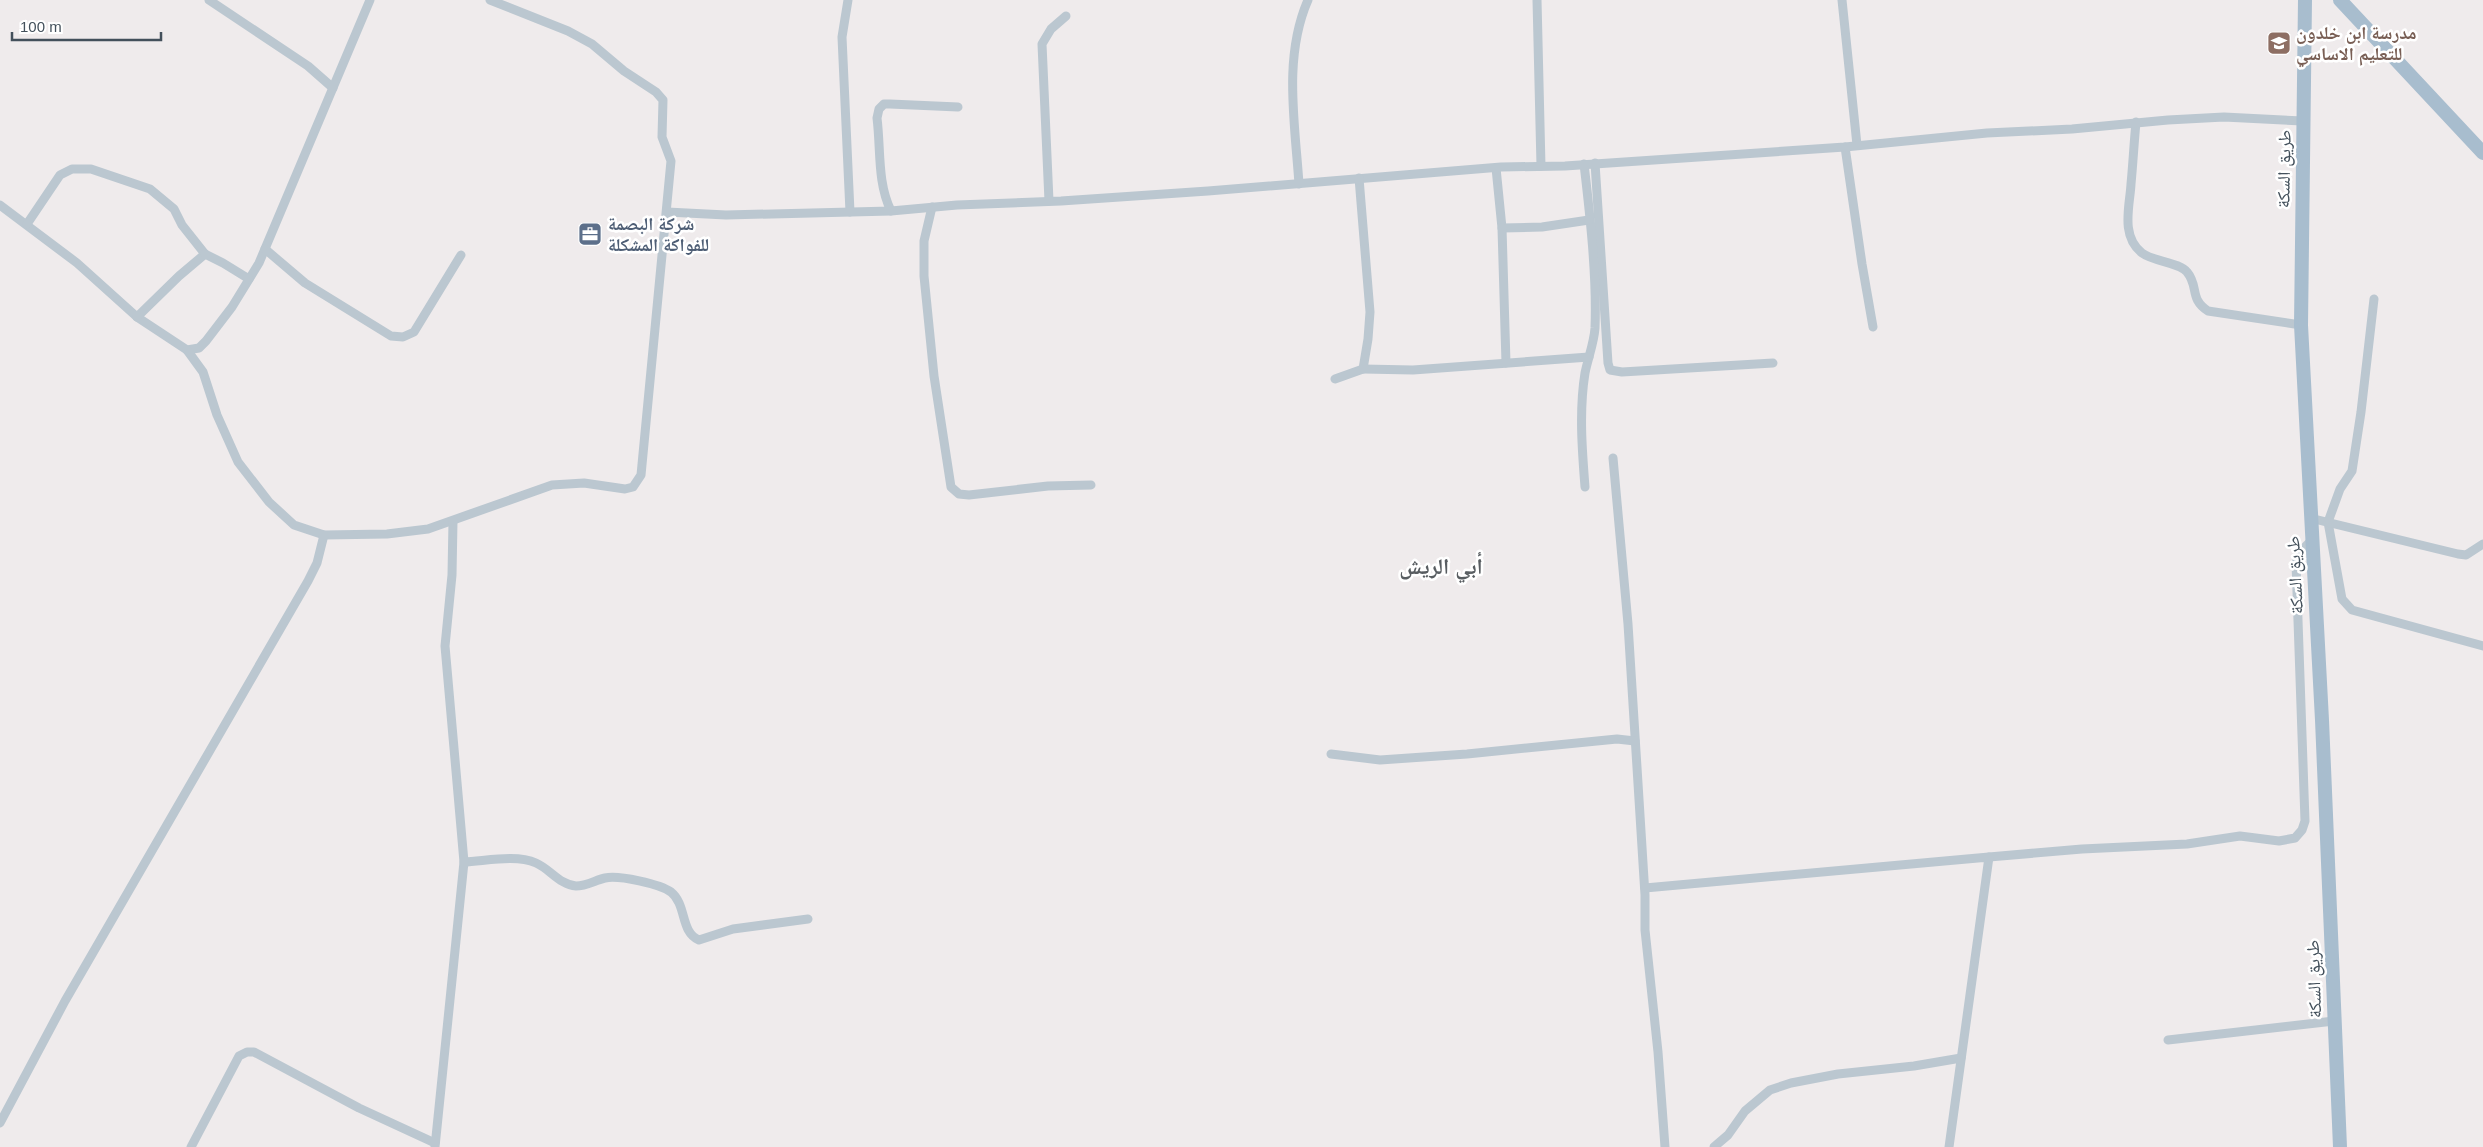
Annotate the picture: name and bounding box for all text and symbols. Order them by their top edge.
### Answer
scale bar [12,10,161,42]
text: 100 m [20,18,62,35]
place label: مدرسة ابن خلدون للتعليم الاساسي [2296,23,2417,68]
school or university icon: مدرسة ابن خلدون للتعليم الاساسي [2266,30,2292,56]
street label: طريق السكة [2273,130,2296,208]
place label: شركة البصمة للفواكة المشكلة [608,214,709,255]
office icon: شركة البصمة للفواكة المشكلة [577,221,603,247]
street label: طريق السكة [2283,535,2308,615]
district label: أبي الريش [1399,551,1483,583]
street label: طريق السكة [2303,939,2326,1018]

